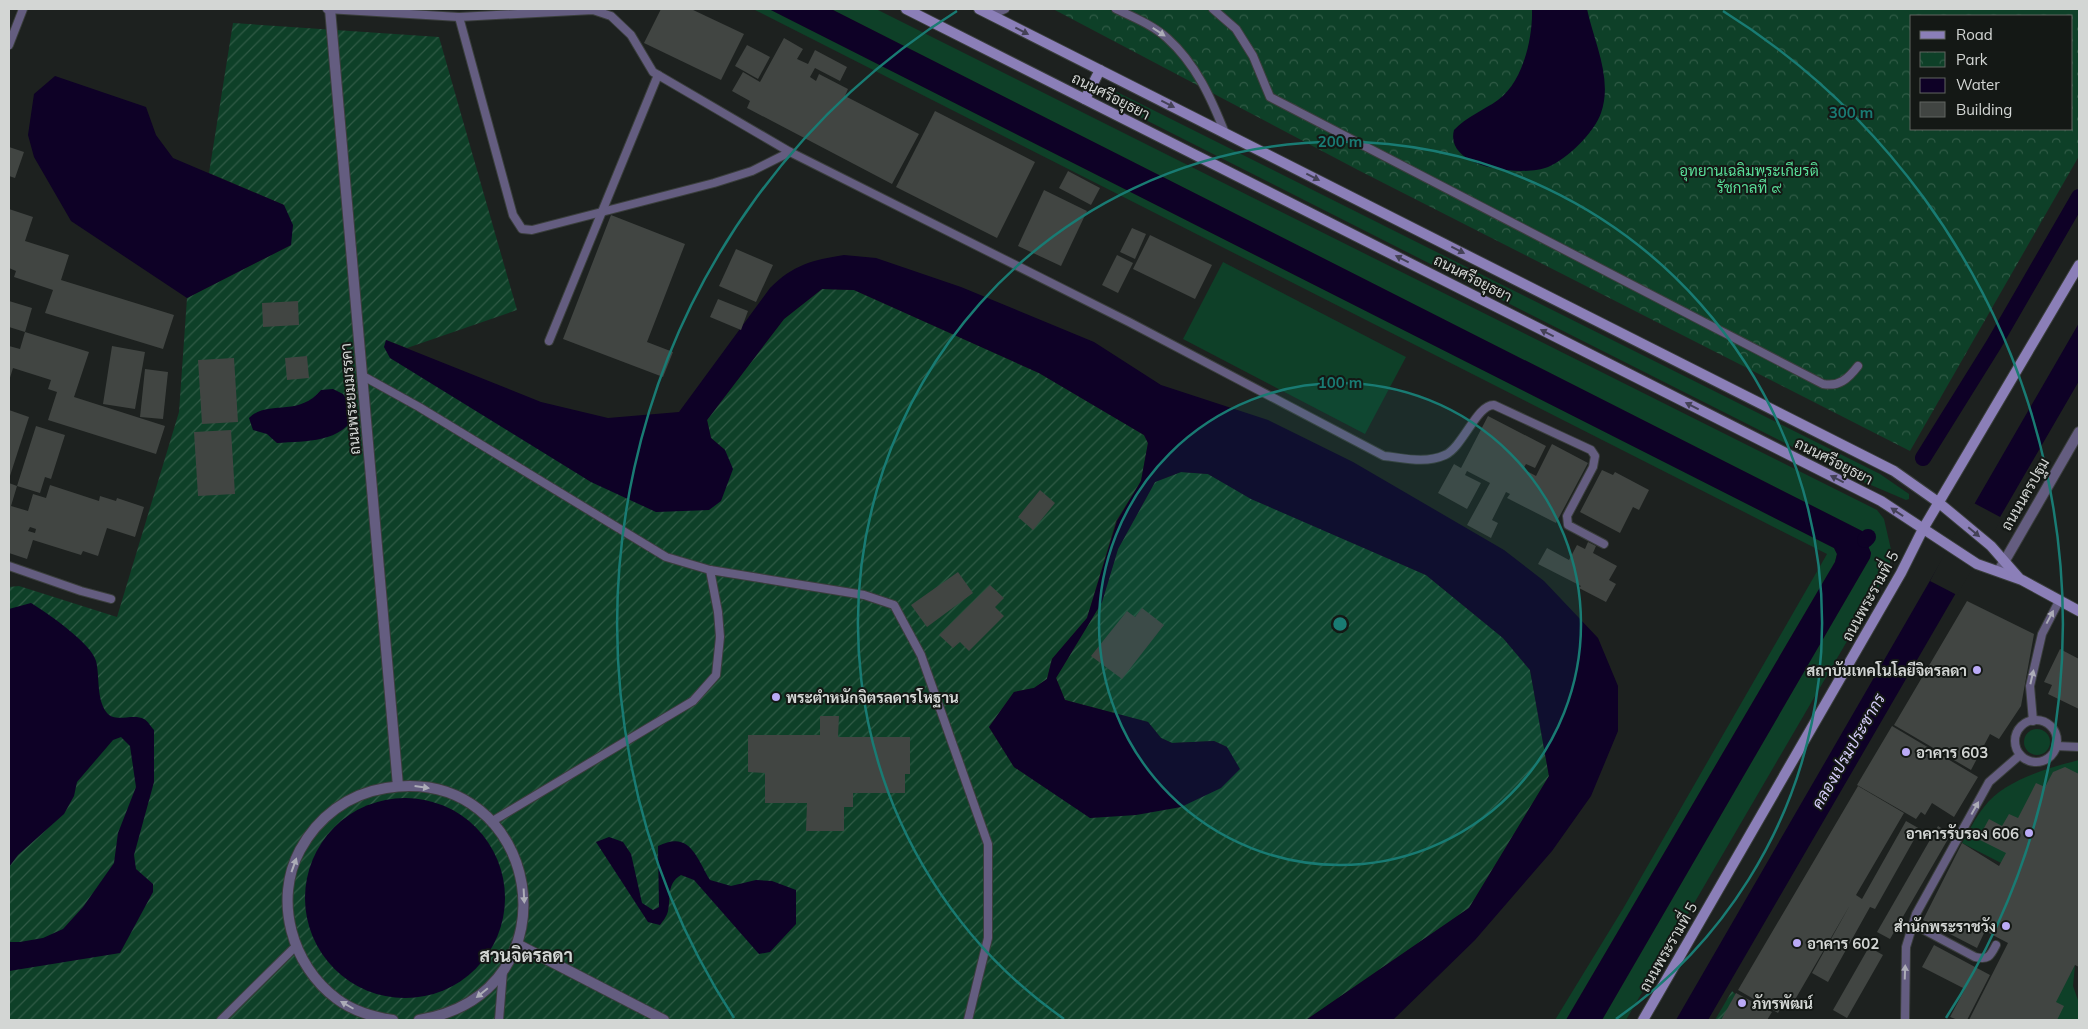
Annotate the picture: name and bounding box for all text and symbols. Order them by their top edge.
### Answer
legend [1910,15,2073,130]
text: Road [1956,25,1993,44]
one-way arrow [1015,27,1030,35]
one-way arrow [1152,27,1166,37]
text: Park [1956,50,1988,69]
street label: ถนนศรีอยุธยา [1068,68,1153,126]
text: Water [1956,75,2000,94]
one-way arrow [1160,100,1175,108]
text: Building [1956,100,2012,119]
text: 300 m [1829,103,1873,122]
text: 200 m [1318,132,1362,151]
park label: อุทยานเฉลิมพระเกียรติ รัชกาลที่ ๙ [1679,161,1819,197]
one-way arrow [1305,173,1320,181]
one-way arrow [1450,246,1465,254]
street label: ถนนศรีอยุธยา [1430,250,1515,308]
one-way arrow [1395,255,1409,263]
one-way arrow [1540,328,1554,336]
street label: ถนนพระยมมรรคา [336,343,364,455]
text: 100 m [1318,373,1362,392]
one-way arrow [1685,402,1699,410]
street label: ถนนศรีอยุธยา [1791,433,1876,491]
street label: ถนนนครปฐม [1997,454,2054,534]
one-way arrow [1830,475,1844,483]
one-way arrow [1891,507,1904,517]
one-way arrow [1967,526,1980,537]
street label: ถนนพระรามที่ 5 [1833,545,1903,645]
one-way arrow [2046,610,2054,624]
centre of rings [1331,615,1349,633]
place label: สถาบันเทคโนโลยีจิตรลดา [1806,660,1967,680]
marker: สถาบันเทคโนโลยีจิตรลดา [1971,664,1983,676]
one-way arrow [2028,669,2036,684]
place label: พระตำหนักจิตรลดารโหฐาน [786,687,959,708]
water label: คลองเปรมประชากร [1807,689,1890,812]
marker: พระตำหนักจิตรลดารโหฐาน [770,691,782,703]
place label: อาคาร 603 [1916,743,1988,762]
marker: อาคาร 603 [1900,746,1912,758]
one-way arrow [414,783,430,791]
one-way arrow [1971,801,1979,815]
place label: อาคารรับรอง 606 [1906,824,2019,843]
marker: อาคารรับรอง 606 [2023,827,2035,839]
one-way arrow [290,857,298,872]
one-way arrow [520,889,528,905]
street label: ถนนพระรามที่ 5 [1630,896,1701,995]
place label: สำนักพระราชวัง [1894,917,1996,936]
marker: สำนักพระราชวัง [2000,920,2012,932]
place label: อาคาร 602 [1807,934,1879,953]
marker: อาคาร 602 [1791,937,1803,949]
district label: สวนจิตรลดา [479,944,573,967]
one-way arrow [1902,963,1910,979]
one-way arrow [476,988,489,999]
place label: ภัทรพัฒน์ [1752,994,1814,1013]
marker: ภัทรพัฒน์ [1736,997,1748,1009]
one-way arrow [340,1000,353,1009]

